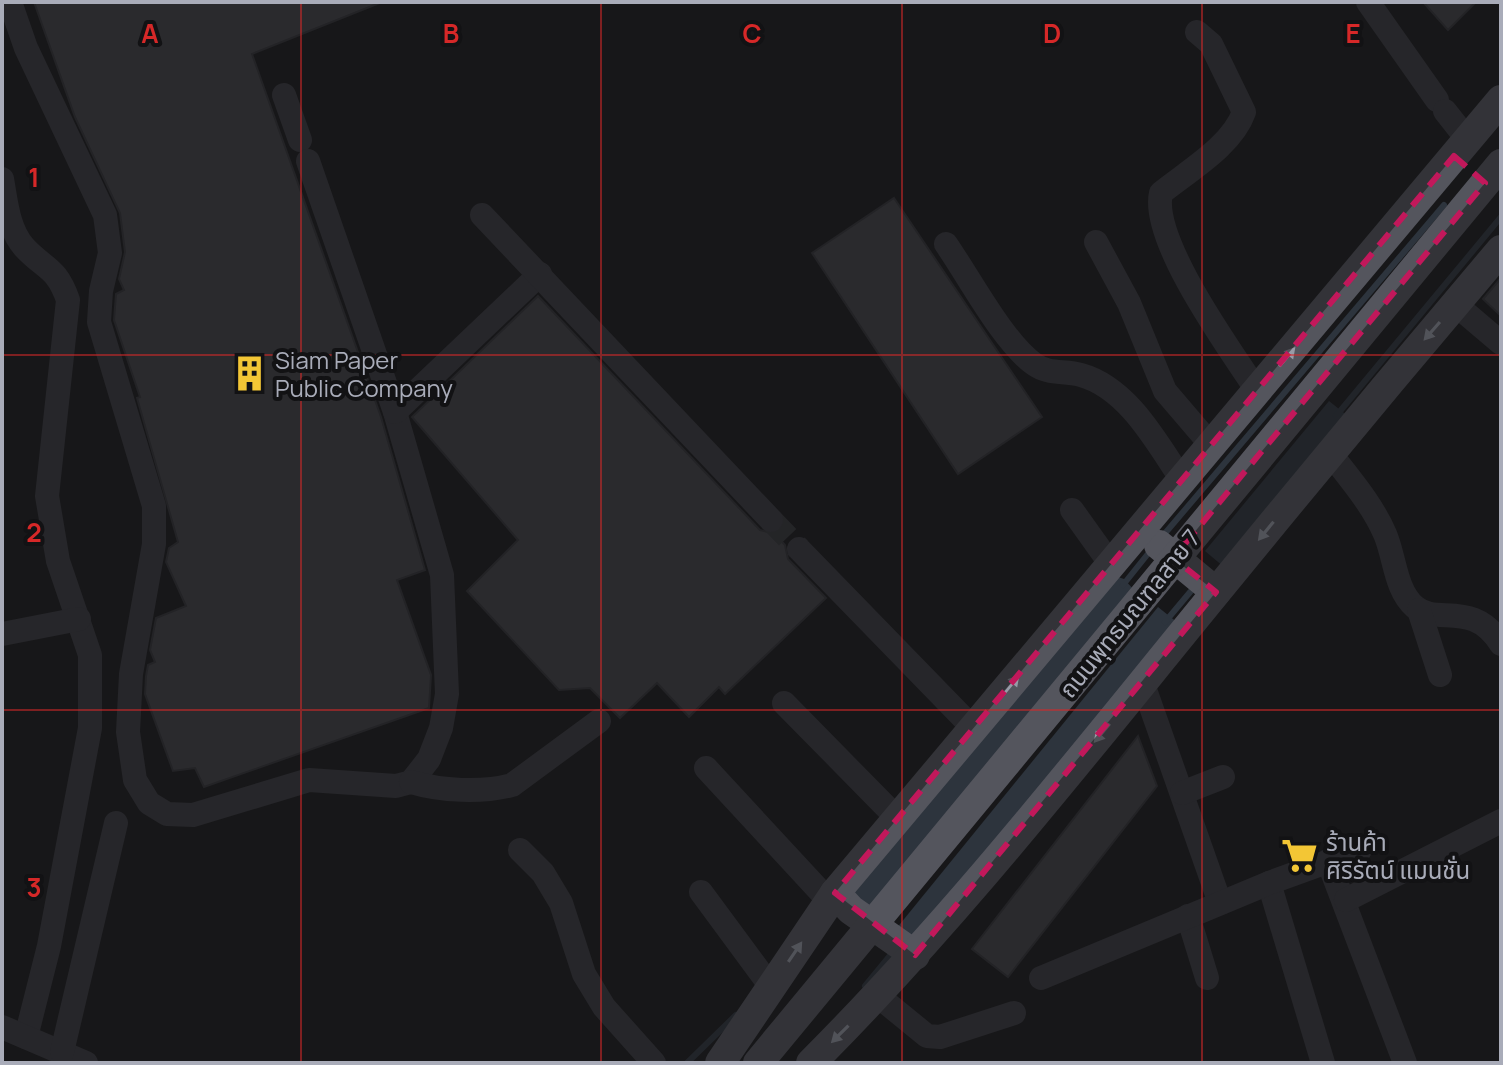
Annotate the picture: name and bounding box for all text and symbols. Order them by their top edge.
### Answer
text: A [141,15,159,51]
text: B [443,15,459,51]
text: C [742,15,762,51]
text: D [1043,15,1061,51]
text: E [1345,15,1361,51]
text: 1 [28,159,40,195]
one-way arrow [1424,320,1441,340]
place label: Siam Paper Public Company [275,343,453,404]
one-way arrow [1278,348,1295,368]
building icon: Siam Paper Public Company [230,354,268,392]
text: 2 [26,514,42,550]
one-way arrow [1258,521,1275,541]
street label: ถนนพุทธมณฑลสาย 7 [1051,522,1207,704]
one-way arrow [1002,675,1019,695]
one-way arrow [1095,723,1111,743]
place label: ร้านค้า ศิริรัตน์ แมนชั่น [1326,825,1470,886]
supermarket icon: ร้านค้า ศิริรัตน์ แมนชั่น [1281,836,1319,874]
text: 3 [26,869,42,905]
one-way arrow [787,941,802,962]
one-way arrow [831,1024,850,1043]

